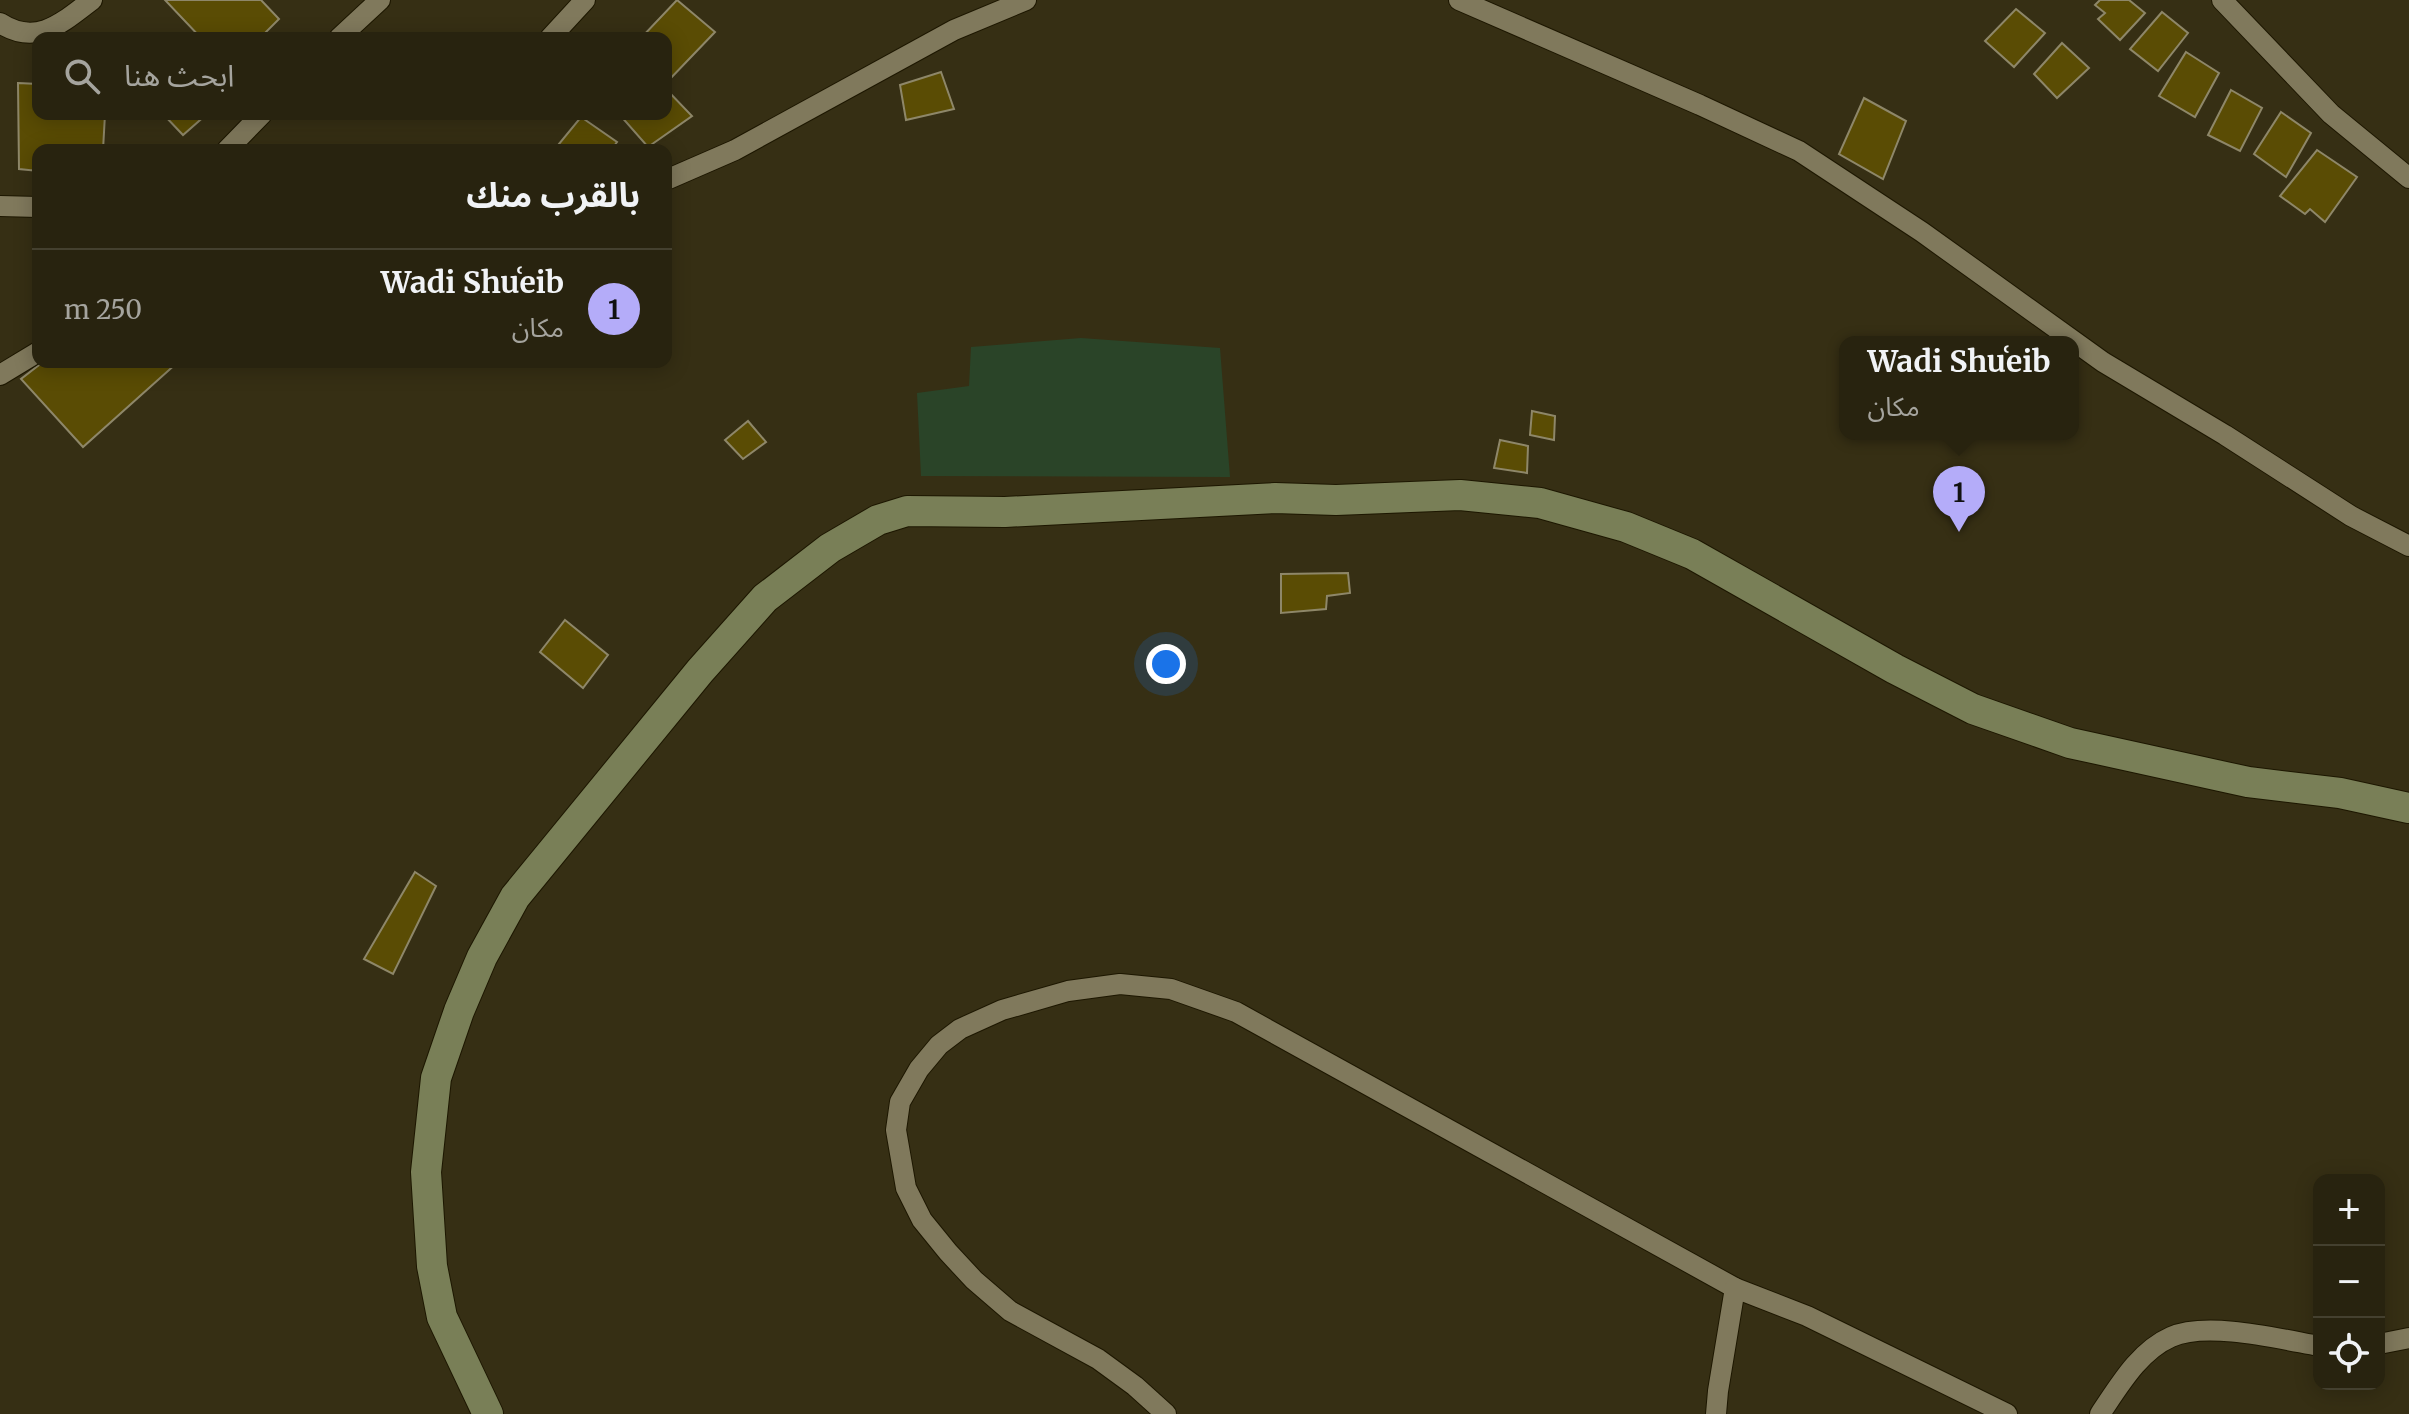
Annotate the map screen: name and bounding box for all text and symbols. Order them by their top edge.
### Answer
search box [32,32,672,120]
icon: search [60,54,104,98]
text: ابحث هنا [124,56,234,94]
text: بالقرب منك [466,174,640,216]
text: Wadi Shuʿeib [381,263,564,301]
text: 250 m [64,293,142,326]
text: 1 [608,293,620,326]
text: مكان [512,311,564,344]
popup [1839,336,2079,440]
text: Wadi Shuʿeib [1867,342,2051,380]
text: مكان [1867,390,1920,423]
pin: 1 [1933,466,1985,532]
your location [1146,644,1186,684]
map controls [2313,1174,2385,1390]
button: + [2313,1174,2385,1246]
button: − [2313,1246,2385,1318]
button: locate [2313,1318,2385,1390]

